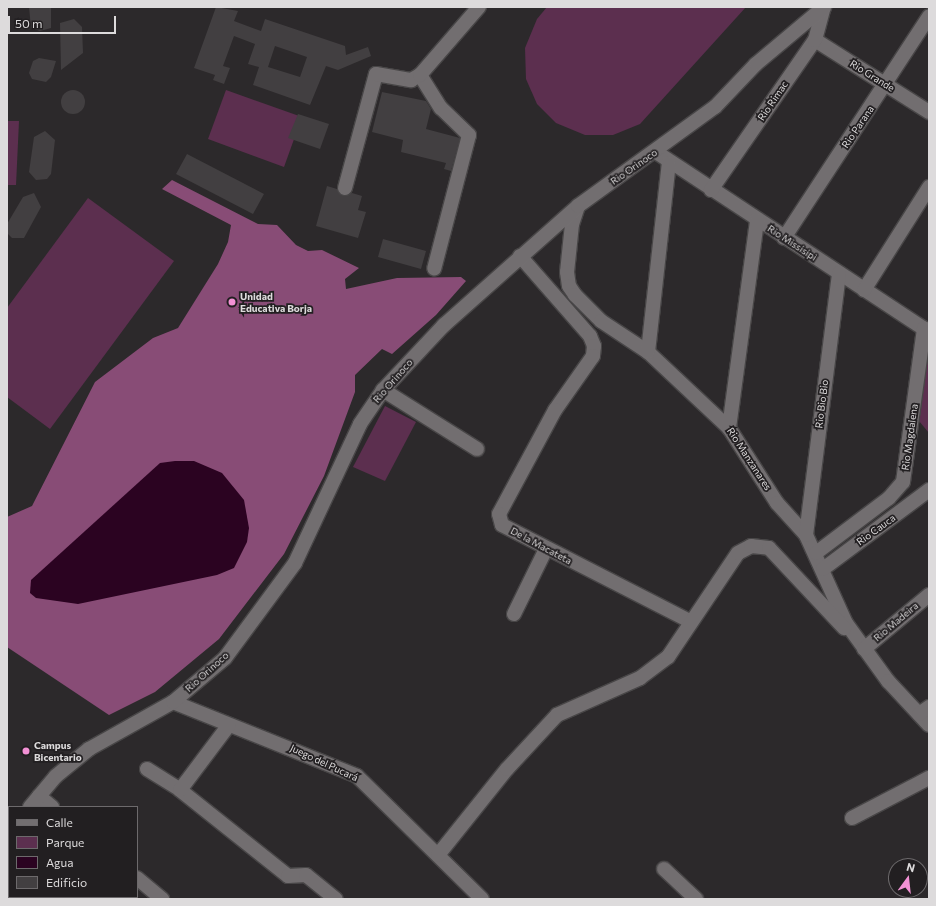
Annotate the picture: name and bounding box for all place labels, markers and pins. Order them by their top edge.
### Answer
place label: Unidad Educativa Borja [240,290,312,314]
marker: Unidad Educativa Borja [227,297,237,307]
place label: Campus Bicentario [34,739,82,762]
marker: Campus Bicentario [21,746,31,756]

